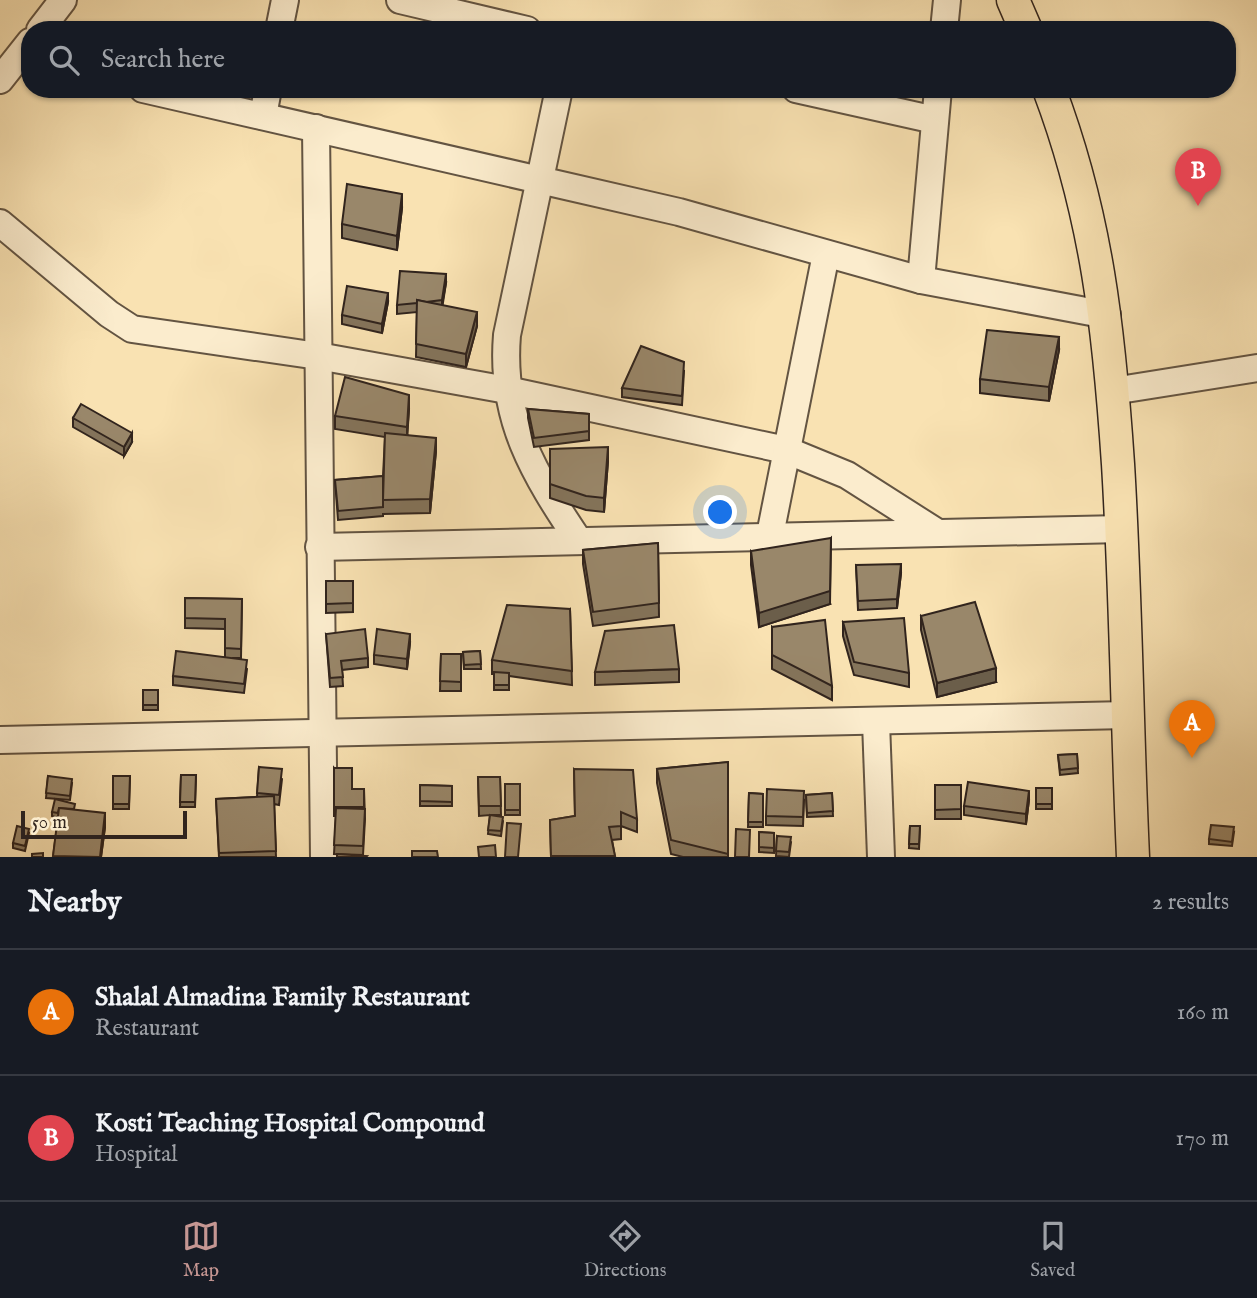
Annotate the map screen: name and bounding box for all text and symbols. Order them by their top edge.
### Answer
search box [21,21,1236,98]
icon: search [45,41,83,79]
text: Search here [101,43,225,76]
pin: B [1175,148,1221,206]
your location [703,495,737,529]
pin: A [1169,700,1215,758]
scale bar [21,808,187,840]
text: 50 m [32,811,67,835]
text: Nearby [28,884,121,922]
text: 2 results [1152,888,1229,917]
text: Shalal Almadina Family Restaurant [95,981,470,1014]
text: A [43,998,59,1027]
text: 160 m [1177,998,1229,1027]
text: Restaurant [95,1014,199,1043]
text: Kosti Teaching Hospital Compound [95,1107,485,1140]
text: B [43,1124,59,1153]
text: 170 m [1176,1124,1229,1153]
text: Hospital [95,1140,177,1169]
tab: Map [182,1217,220,1283]
tab: Directions [584,1217,666,1283]
tab: Saved [1030,1217,1075,1283]

